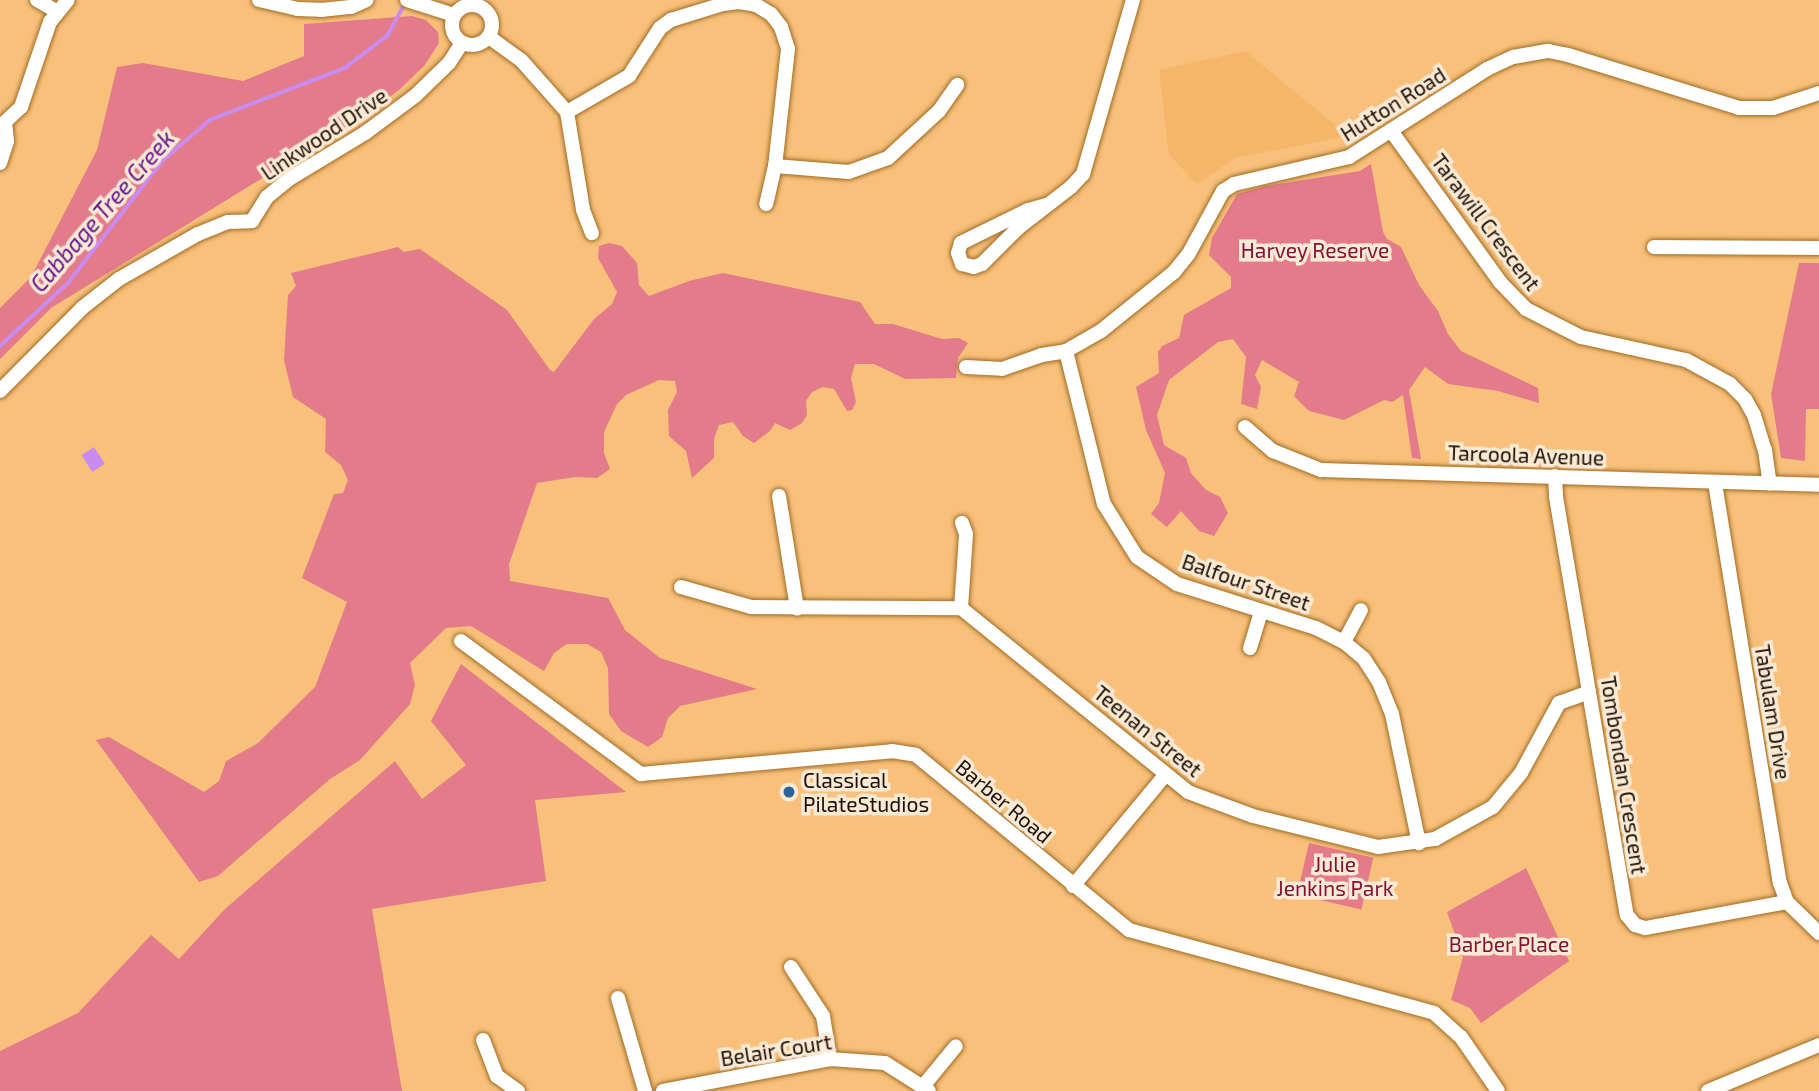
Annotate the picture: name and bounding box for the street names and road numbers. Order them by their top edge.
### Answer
street label: Hutton Road [1336,62,1450,146]
street label: Linkwood Drive [256,83,392,185]
street label: Tarawill Crescent [1426,149,1546,295]
street label: Tarcoola Avenue [1447,440,1605,470]
street label: Balfour Street [1179,548,1313,616]
street label: Tabulam Drive [1750,643,1796,781]
street label: Tombondan Crescent [1596,674,1652,876]
street label: Teenan Street [1089,680,1207,782]
street label: Barber Road [951,754,1057,848]
street label: Belair Court [718,1029,834,1071]

